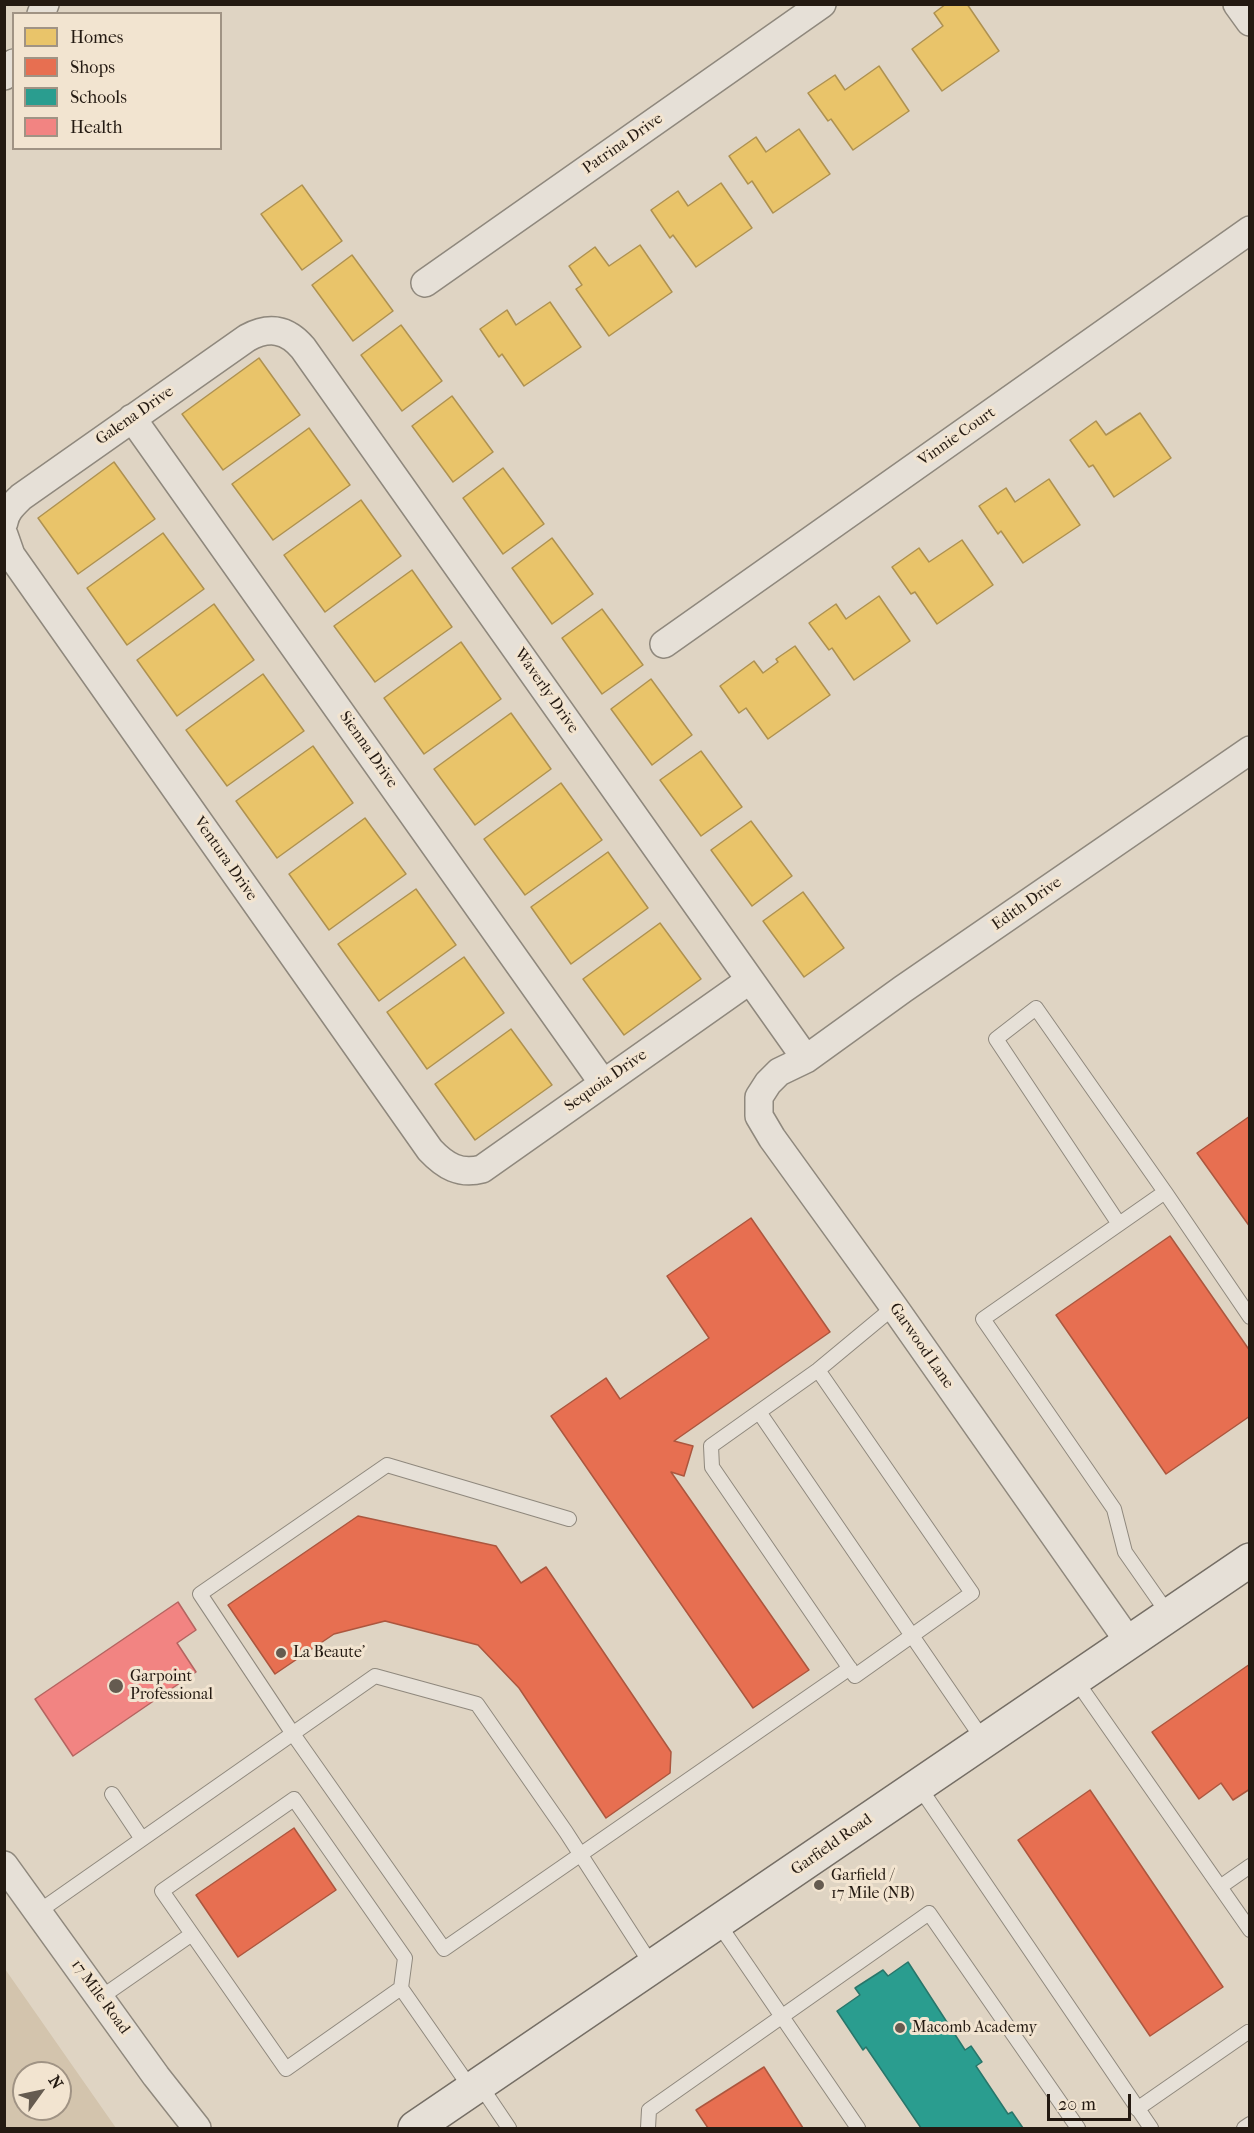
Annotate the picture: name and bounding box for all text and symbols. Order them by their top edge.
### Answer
legend [12,12,222,150]
text: Homes [70,27,124,48]
text: Shops [70,57,115,78]
text: Schools [70,87,127,108]
street label: Patrina Drive [579,109,667,179]
text: Health [70,117,123,138]
street label: Galena Drive [93,382,177,450]
street label: Vinnie Court [915,403,999,471]
street label: Waverly Drive [510,645,582,737]
street label: Sienna Drive [335,708,401,792]
street label: Ventura Drive [189,813,261,905]
street label: Edith Drive [989,873,1065,935]
street label: Sequoia Drive [561,1046,651,1116]
street label: Garwood Lane [885,1300,957,1392]
place label: La Beaute' [293,1643,365,1663]
marker: La Beaute' [274,1646,288,1660]
place label: Garpoint Professional [130,1667,213,1705]
marker: Garpoint Professional [107,1677,125,1695]
street label: Garfield Road [788,1810,876,1880]
place label: Garfield / 17 Mile (NB) [831,1866,914,1904]
marker: Garfield / 17 Mile (NB) [812,1878,826,1892]
street label: 17 Mile Road [67,1956,133,2038]
place label: Macomb Academy [912,2018,1037,2038]
marker: Macomb Academy [893,2021,907,2035]
north arrow [12,2061,72,2121]
text: N [45,2072,67,2092]
scale bar [1050,2082,1134,2120]
text: 20 m [1058,2094,1096,2115]

